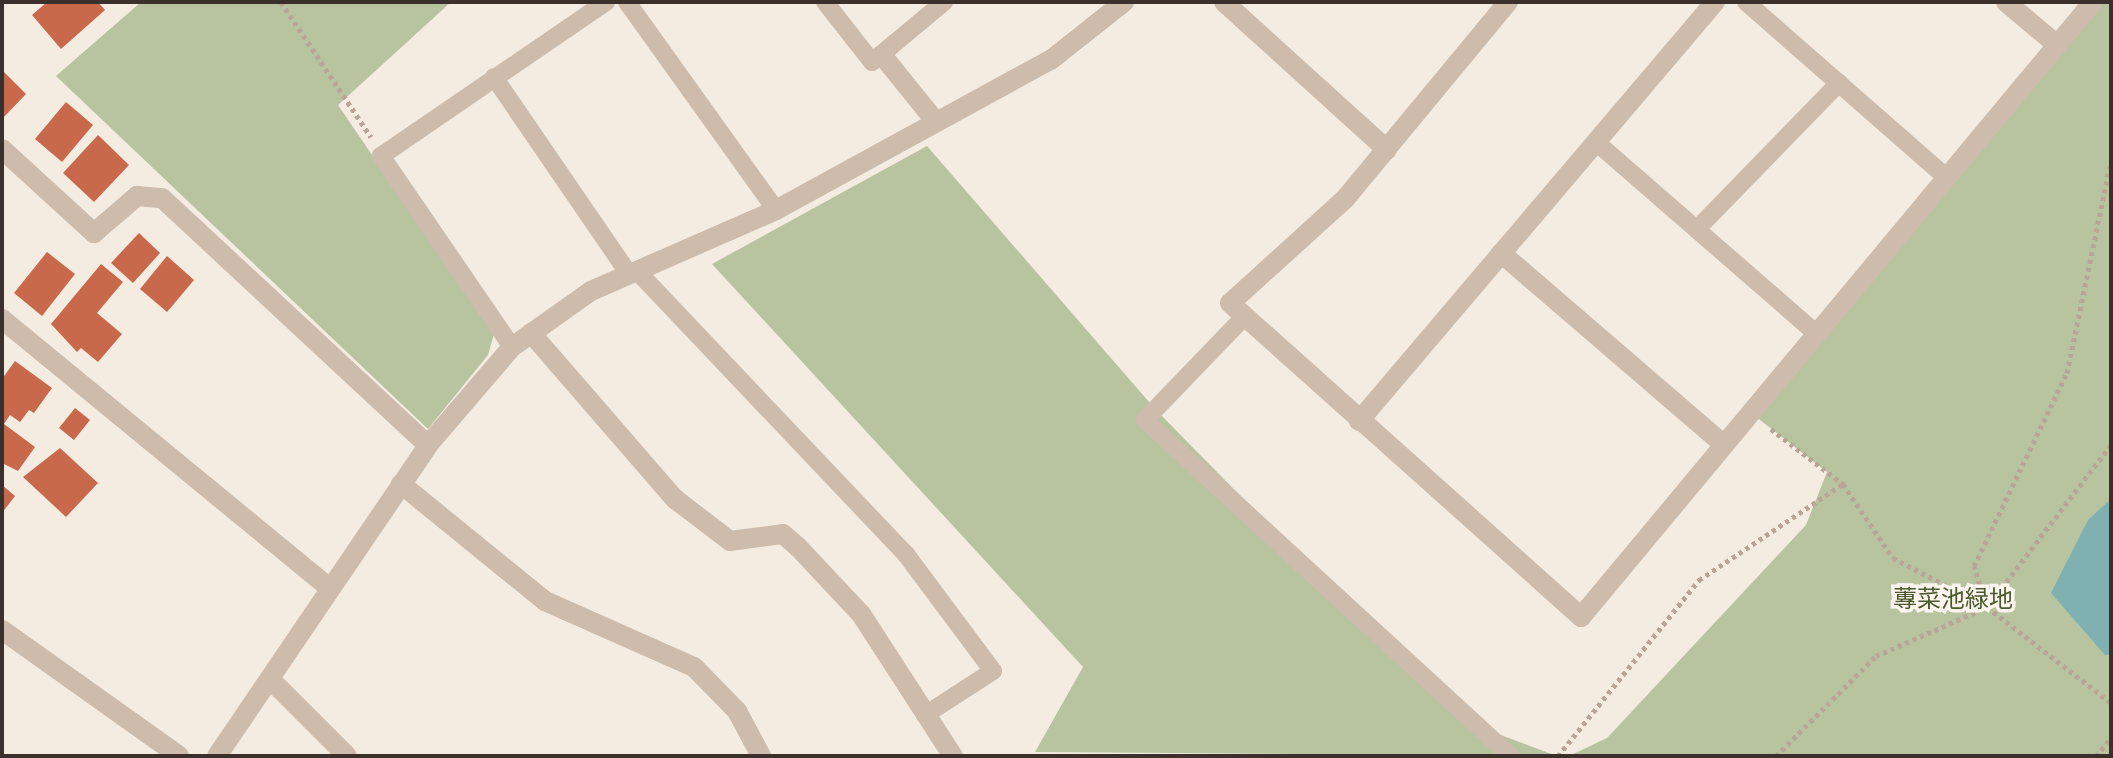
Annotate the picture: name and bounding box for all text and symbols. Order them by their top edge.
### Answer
park label: 蓴菜池緑地 [1893,584,2013,612]

